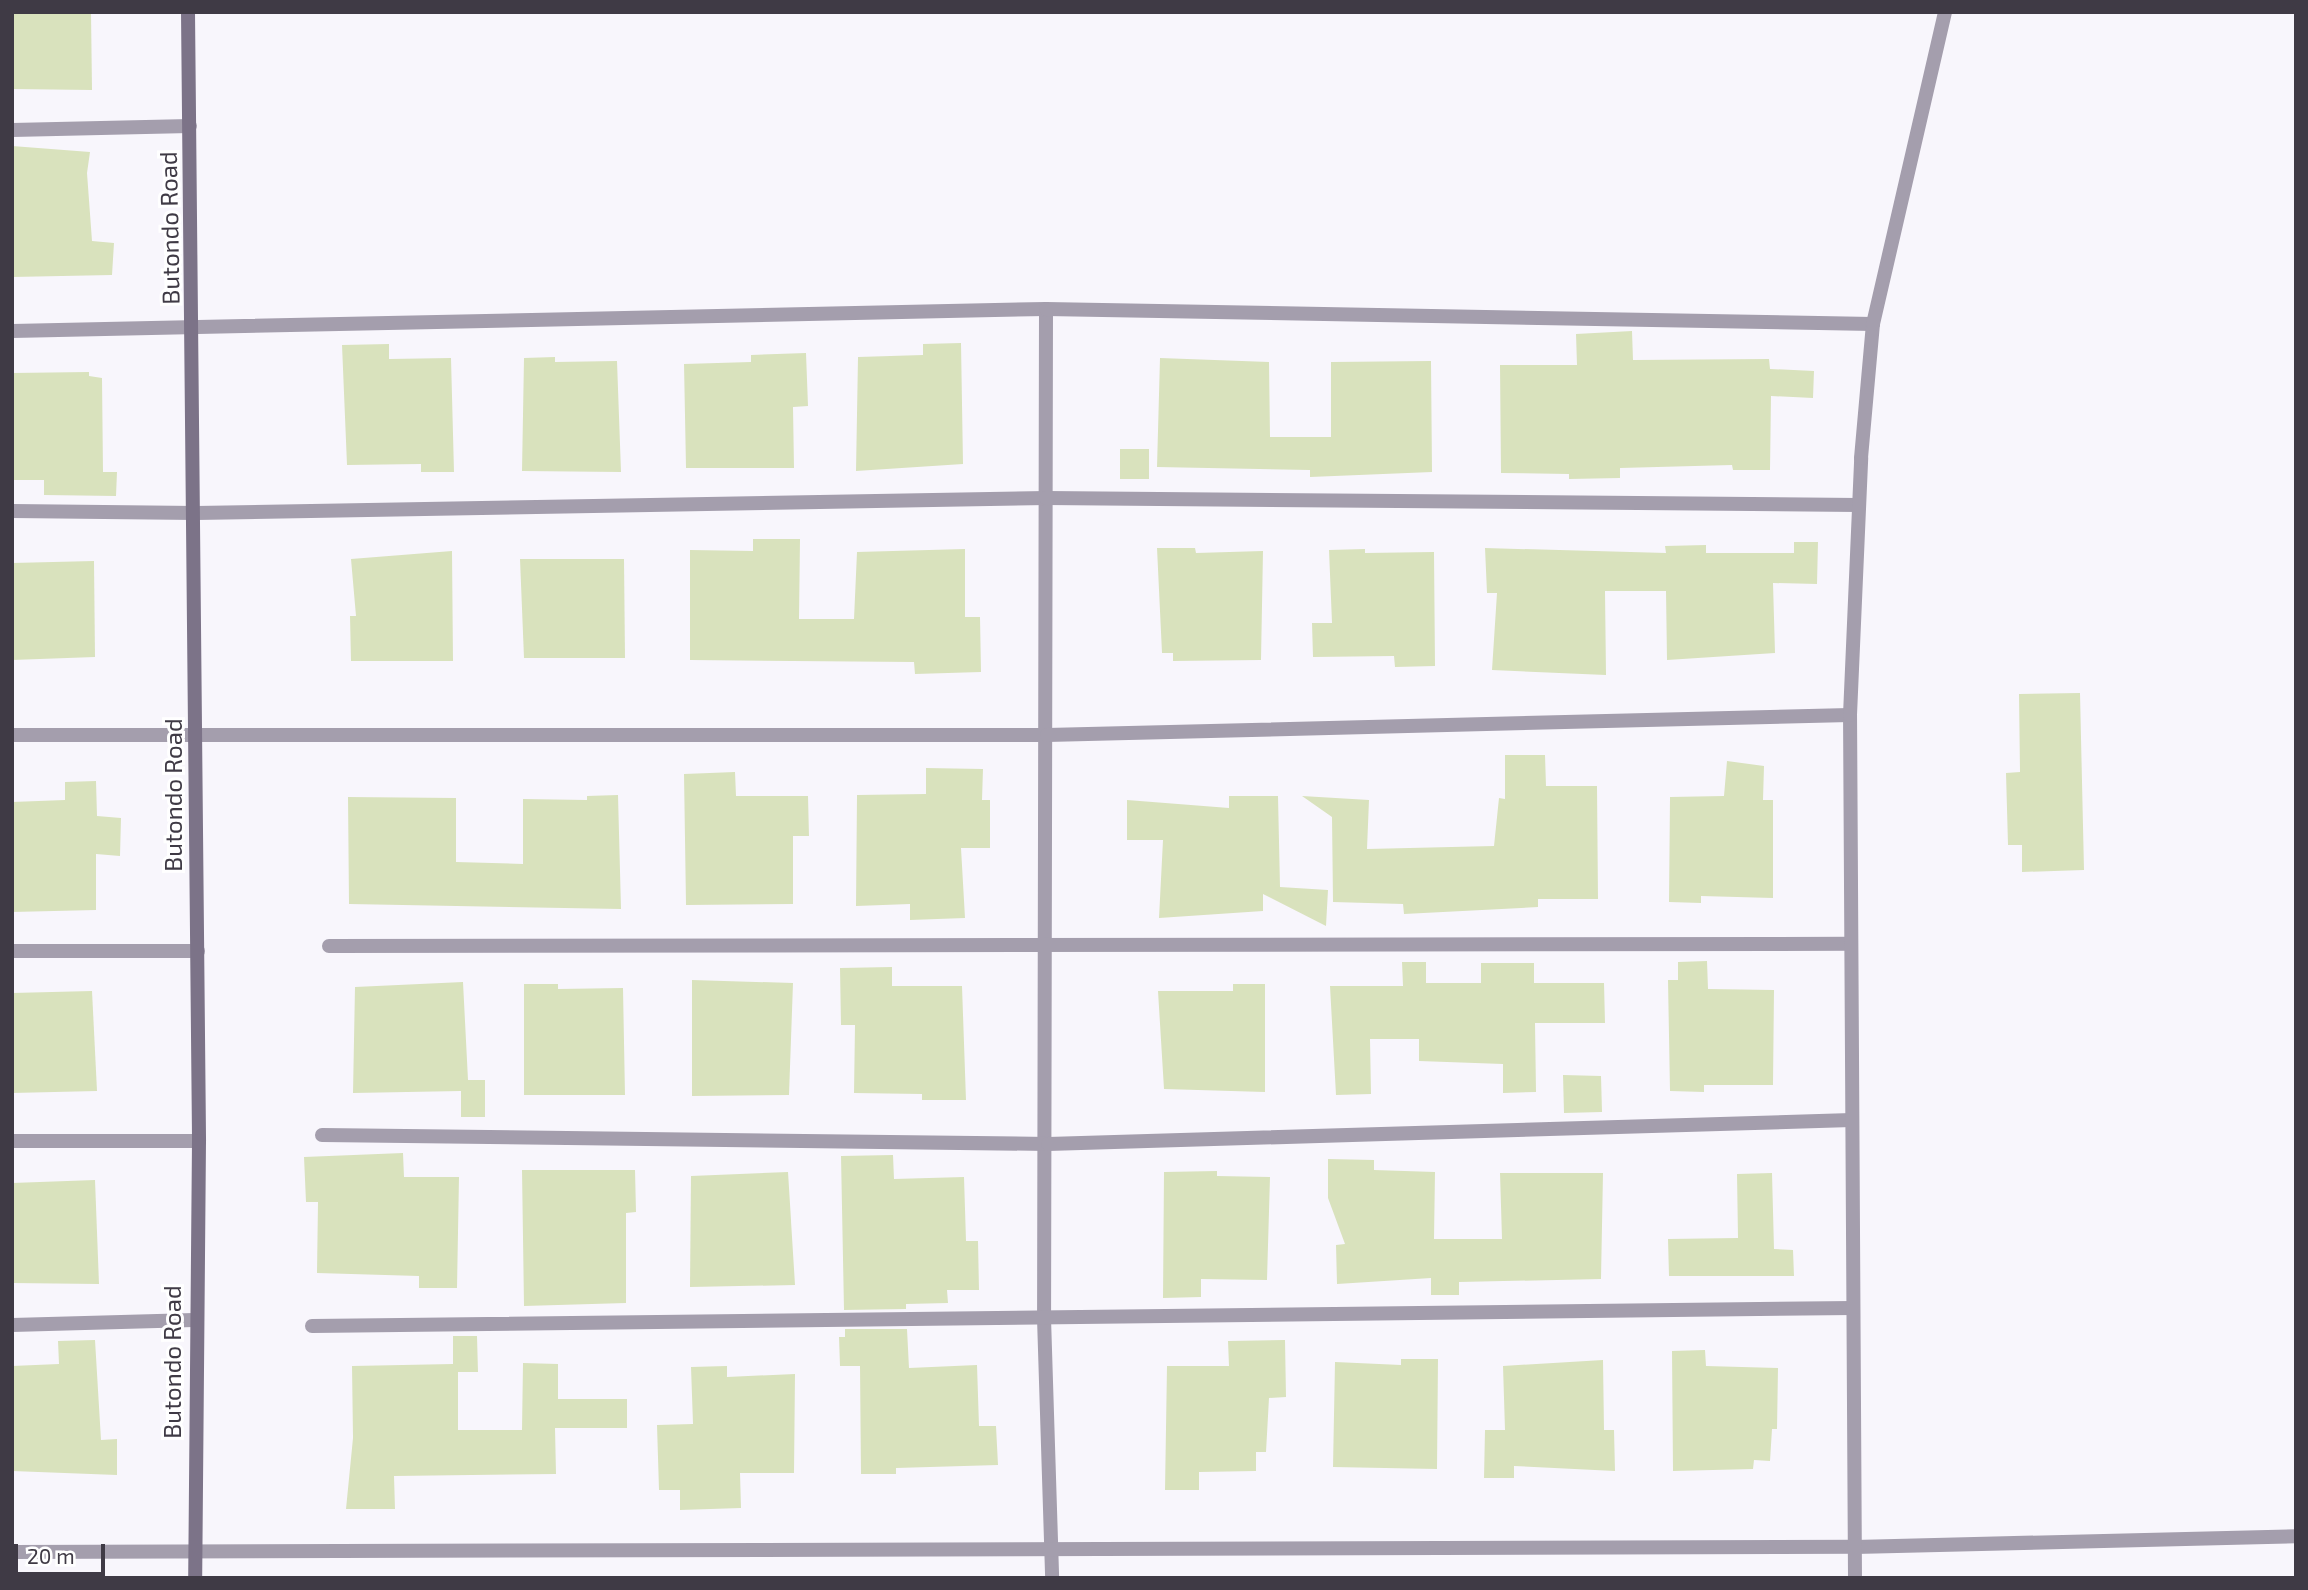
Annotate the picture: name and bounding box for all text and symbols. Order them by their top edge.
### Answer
street label: Butondo Road [153,151,185,305]
street label: Butondo Road [159,718,187,872]
street label: Butondo Road [158,1285,186,1439]
scale bar [18,1530,108,1574]
text: 20 m [27,1543,75,1568]

